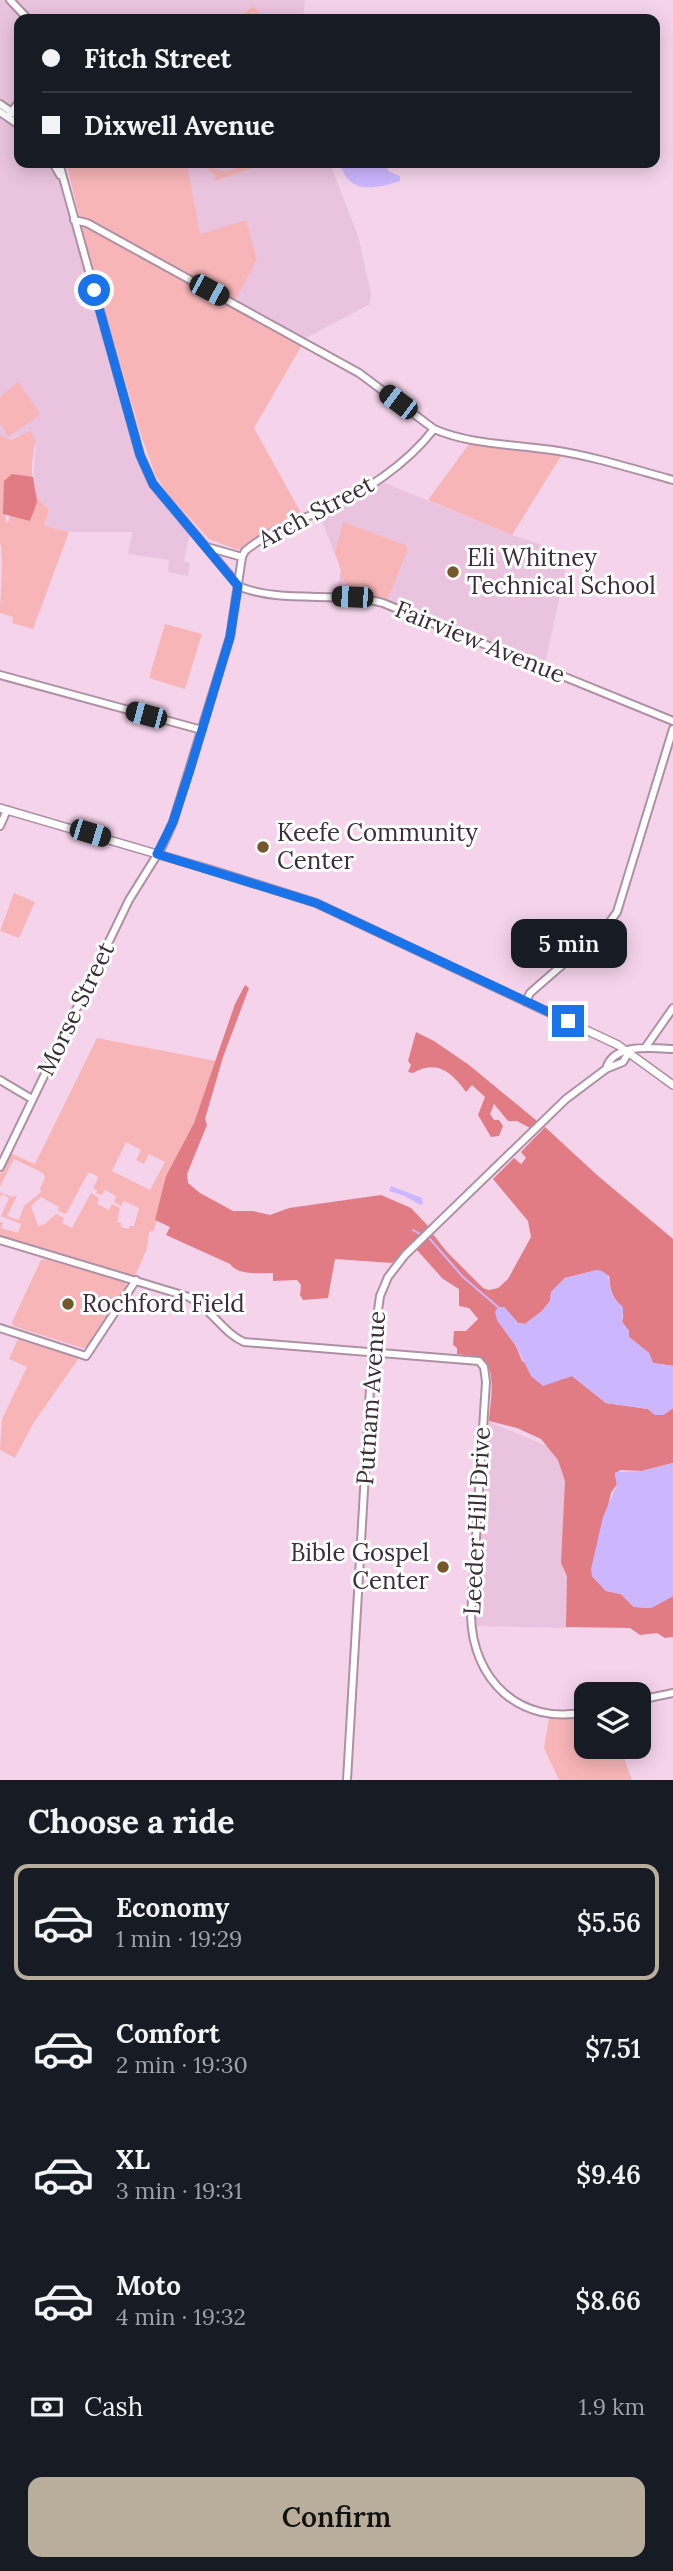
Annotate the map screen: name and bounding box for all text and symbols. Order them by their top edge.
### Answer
text: Fitch Street [84,42,231,75]
text: Dixwell Avenue [84,109,275,142]
car [186,271,233,309]
route start [78,274,110,306]
car [375,381,422,423]
street label: Arch Street [252,468,380,555]
place label: Eli Whitney Technical School [467,542,656,601]
marker: Eli Whitney Technical School [445,564,461,580]
car [331,586,374,608]
street label: Fairview Avenue [391,593,570,690]
car [123,699,170,731]
car [67,817,114,849]
place label: Keefe Community Center [277,817,478,876]
marker: Keefe Community Center [255,839,271,855]
callout: 5 min [510,920,626,968]
text: 5 min [538,929,600,958]
street label: Morse Street [30,936,122,1081]
route end [552,1005,584,1037]
place label: Rochford Field [82,1288,245,1319]
marker: Rochford Field [60,1296,76,1312]
street label: Putnam Avenue [349,1310,392,1486]
street label: Leeder Hill Drive [456,1426,497,1616]
place label: Bible Gospel Center [290,1537,430,1596]
marker: Bible Gospel Center [435,1559,451,1575]
map controls [574,1682,651,1759]
button: layers [574,1682,651,1759]
text: Choose a ride [28,1801,235,1842]
icon: car [32,1891,95,1954]
text: Economy [116,1891,229,1924]
text: $5.56 [577,1906,641,1939]
text: 1 min · 19:29 [116,1924,242,1953]
icon: car [32,2017,95,2080]
text: Comfort [116,2017,220,2050]
text: $7.51 [585,2032,641,2065]
text: 2 min · 19:30 [116,2050,248,2079]
icon: car [32,2143,95,2206]
text: XL [116,2143,150,2176]
text: $9.46 [576,2158,641,2191]
text: 3 min · 19:31 [116,2176,242,2205]
icon: car [32,2269,95,2332]
text: Moto [116,2269,181,2302]
text: $8.66 [575,2284,641,2317]
text: 4 min · 19:32 [116,2302,246,2331]
icon: cash [28,2388,66,2426]
text: Cash [84,2390,143,2423]
text: 1.9 km [579,2392,645,2421]
button: Confirm [28,2477,645,2557]

